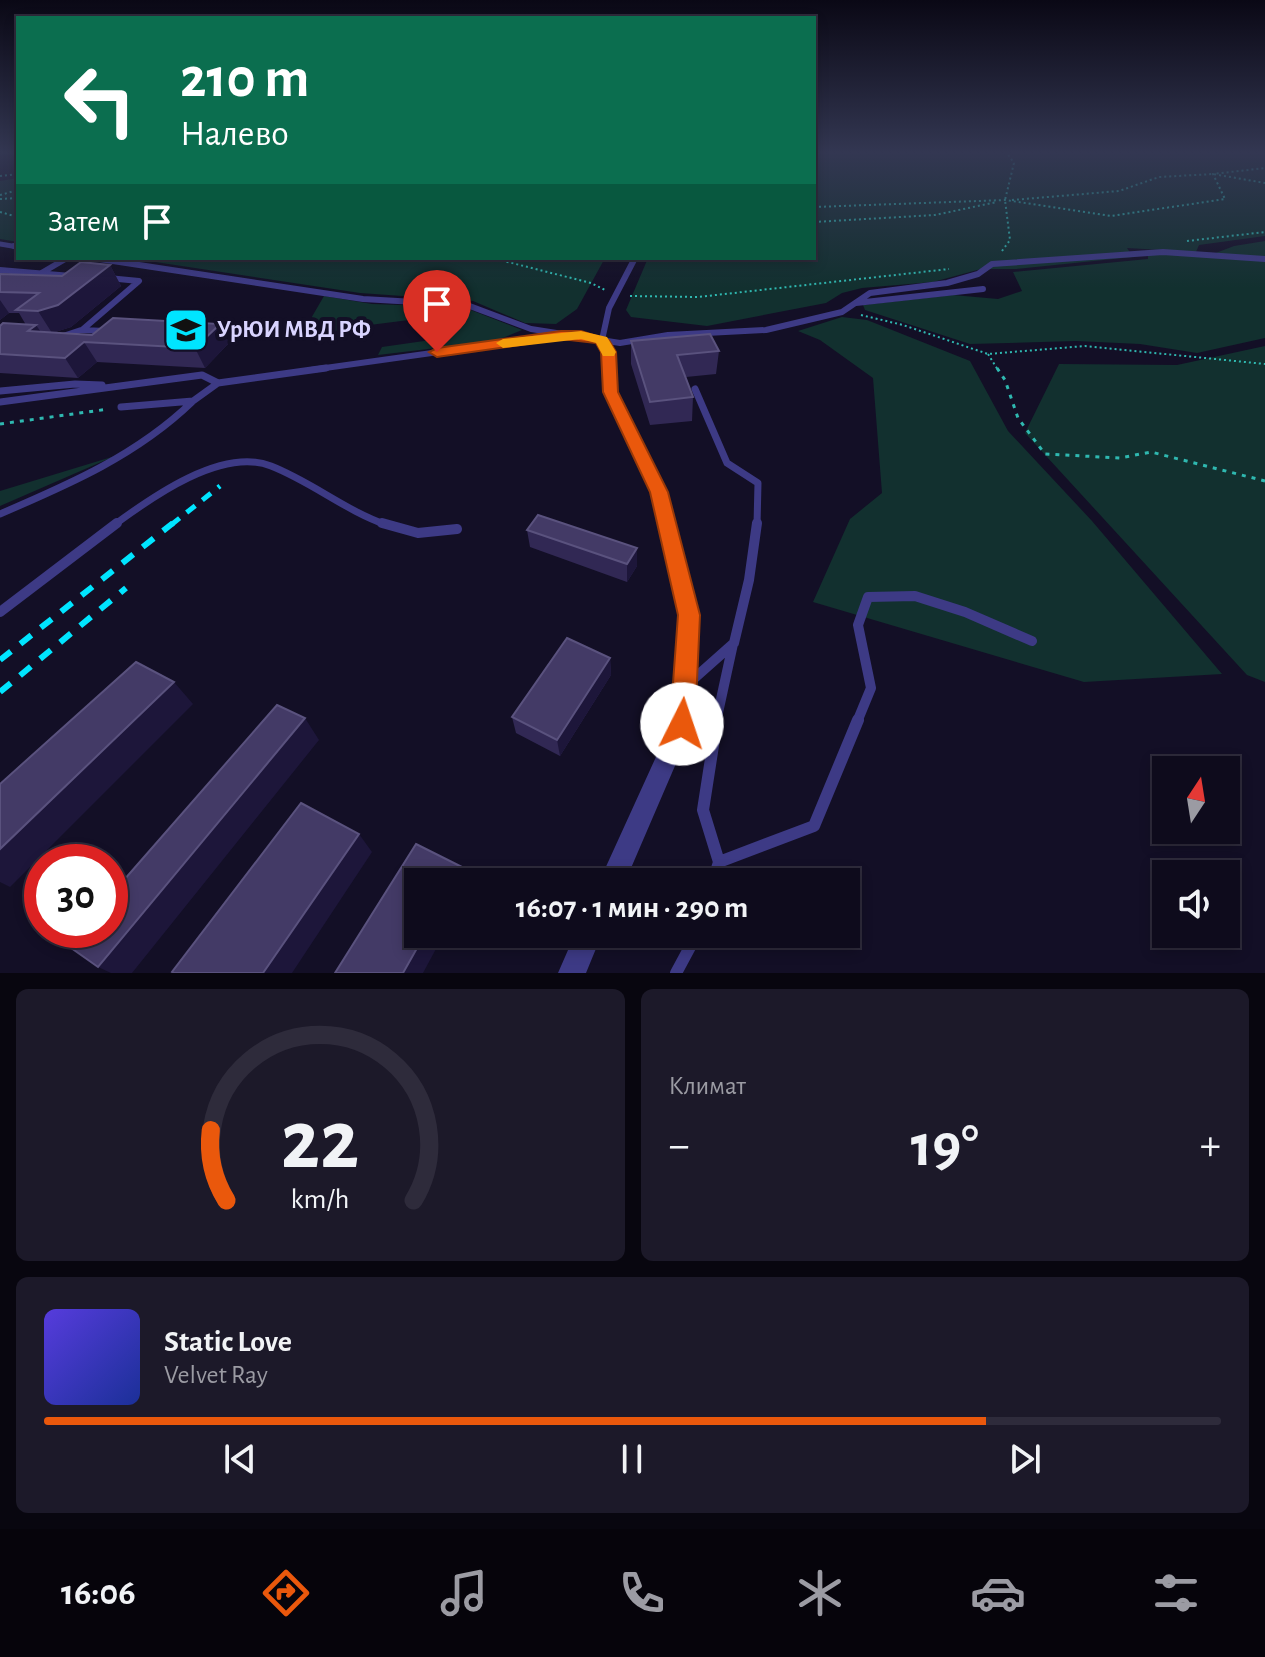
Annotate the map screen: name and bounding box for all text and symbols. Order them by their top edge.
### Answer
icon: left [48,48,152,152]
text: 210 m [180,51,309,107]
text: Налево [180,116,289,152]
icon: arrive [135,200,179,244]
text: Затем [48,207,119,237]
pin [403,270,471,352]
icon: arrive [415,282,459,326]
school or university icon: УрЮИ МВД РФ [162,306,210,354]
place label: УрЮИ МВД РФ [217,318,371,342]
position arrow [640,682,724,766]
north arrow [1152,756,1240,844]
map controls [1152,756,1240,948]
speed limit sign: 30 [24,844,128,948]
button: sound [1152,860,1240,948]
text: 16:07 · 1 мин · 290 m [516,893,748,923]
text: Климат [669,1073,746,1099]
text: 22 [281,1100,359,1184]
text: 19° [911,1117,979,1177]
text: − [669,1124,690,1168]
text: + [1200,1124,1221,1168]
text: km/h [291,1185,350,1214]
text: Static Love [164,1327,292,1357]
text: Velvet Ray [164,1362,268,1388]
icon: previous [218,1437,262,1481]
icon: pause [610,1437,654,1481]
icon: next [1003,1437,1047,1481]
icon: directions [258,1565,314,1621]
icon: music [436,1565,492,1621]
icon: phone [614,1565,670,1621]
icon: climate [792,1565,848,1621]
icon: car [970,1565,1026,1621]
icon: filters [1148,1565,1204,1621]
text: 16:06 [61,1575,136,1611]

